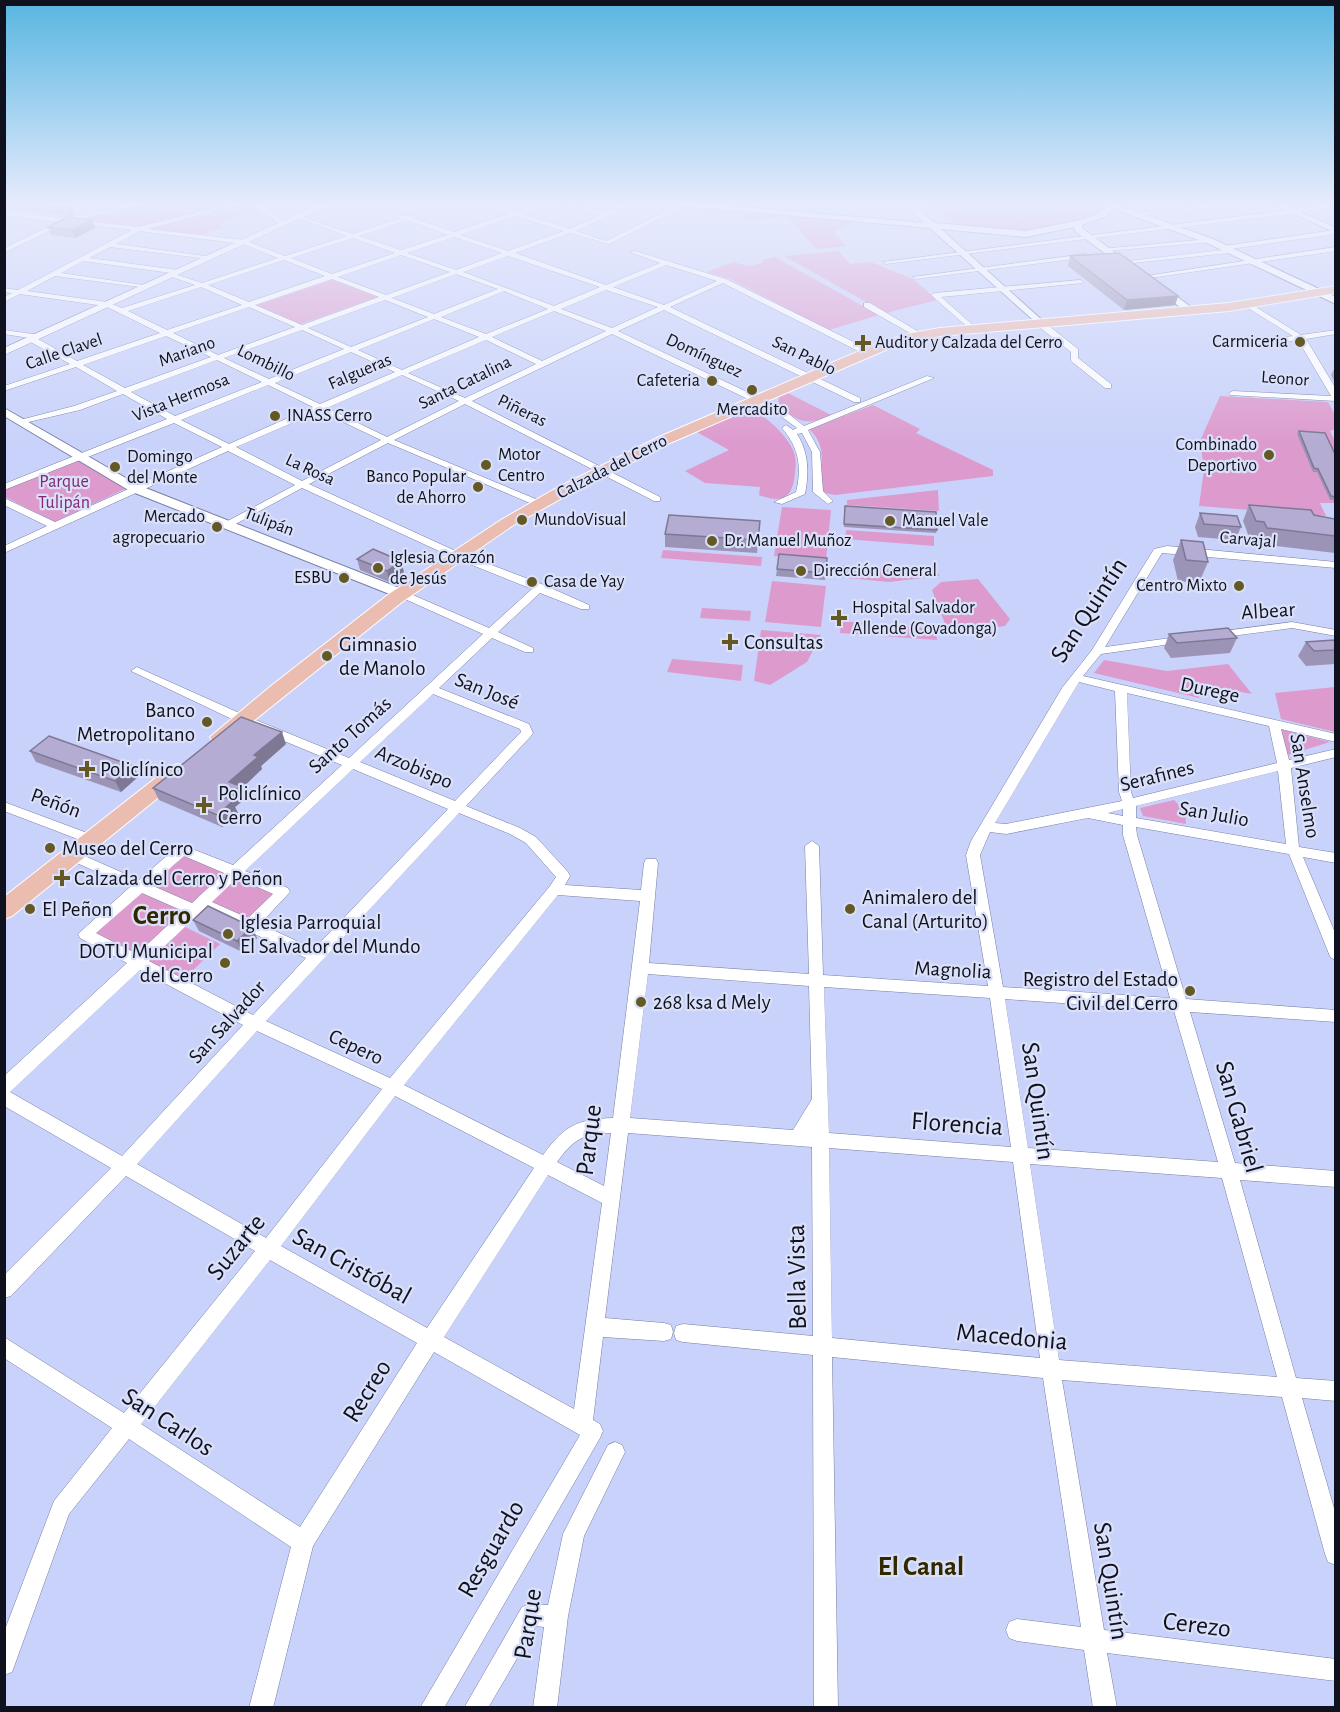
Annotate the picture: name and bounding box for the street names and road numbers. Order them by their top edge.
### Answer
street label: Calle Clavel [23,330,105,374]
street label: Domínguez [663,331,745,381]
street label: Mariano [156,333,218,370]
street label: San Pablo [769,333,839,379]
street label: Lombillo [234,341,298,385]
street label: Falgueras [326,351,394,393]
street label: Santa Catalina [416,353,514,413]
street label: Leonor [1260,368,1310,390]
street label: Vista Hermosa [130,370,232,426]
street label: Piñeras [495,392,549,430]
street label: Calzada del Cerro [554,431,670,503]
street label: La Rosa [283,451,337,489]
street label: Tulipán [241,504,297,540]
street label: Carvajal [1219,529,1277,551]
street label: San Quintín [1046,553,1132,667]
street label: Albear [1240,599,1296,623]
street label: San José [452,669,522,713]
street label: Durege [1178,673,1242,707]
street label: Santo Tomás [305,693,395,777]
street label: San Anselmo [1286,732,1324,840]
street label: Arzobispo [372,741,456,793]
street label: Serafines [1118,757,1196,795]
street label: Peñón [28,784,84,822]
street label: San Julio [1177,798,1251,830]
street label: Magnolia [914,957,992,983]
street label: San Salvador [185,976,270,1068]
street label: Cepero [325,1025,387,1069]
street label: San Quintín [1017,1040,1059,1162]
street label: San Gabriel [1211,1058,1267,1176]
street label: Parque [572,1103,606,1177]
street label: Florencia [910,1108,1004,1140]
street label: Suzarte [202,1209,270,1285]
street label: San Cristóbal [288,1223,416,1309]
street label: Bella Vista [783,1224,811,1330]
street label: Macedonia [955,1319,1069,1355]
street label: Recreo [338,1355,396,1427]
street label: San Carlos [117,1383,219,1461]
street label: Resguardo [453,1496,529,1602]
street label: San Quintín [1089,1520,1133,1642]
street label: Parque [510,1587,546,1661]
street label: Cerezo [1161,1608,1233,1642]

